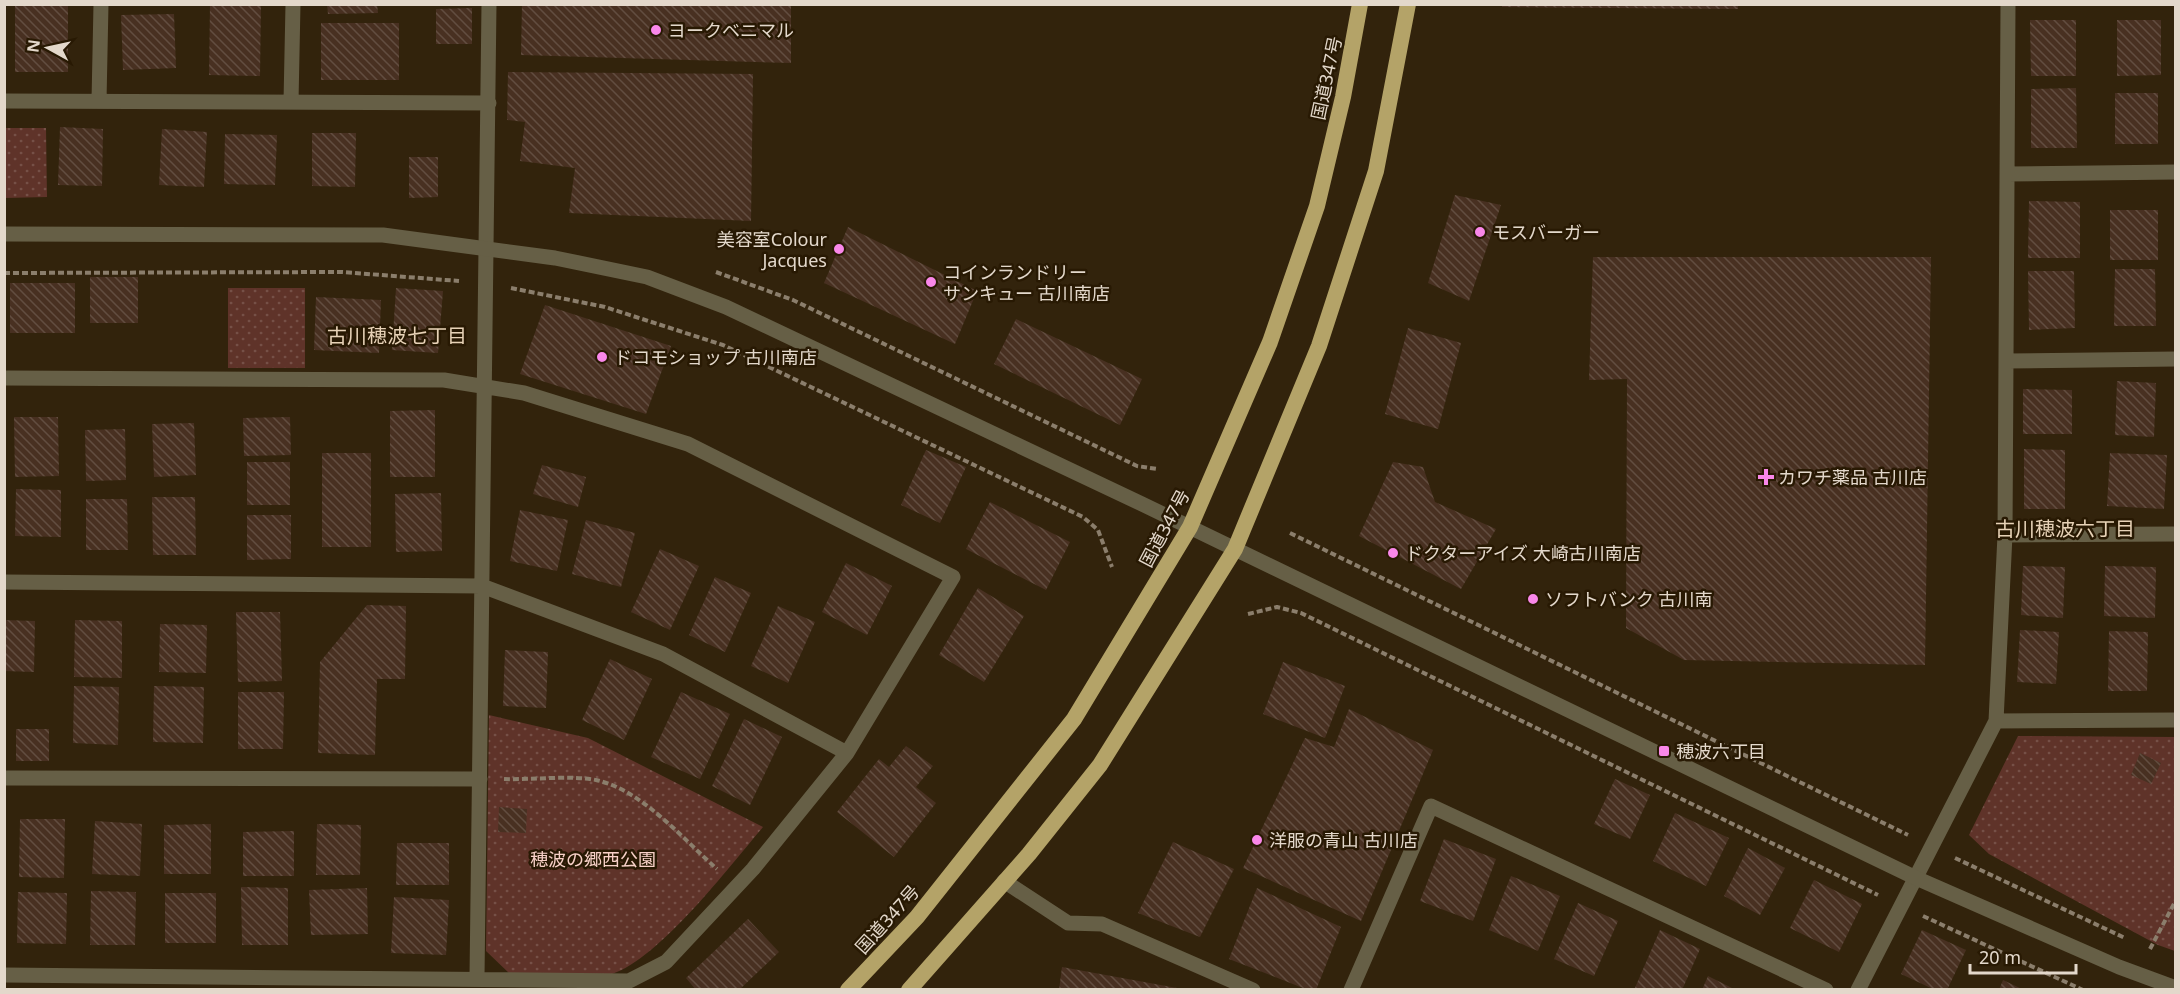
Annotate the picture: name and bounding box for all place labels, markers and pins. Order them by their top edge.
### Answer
place label: ヨークベニマル [668,18,794,42]
marker: ヨークベニマル [649,23,663,37]
place label: モスバーガー [1492,220,1600,244]
marker: モスバーガー [1473,225,1487,239]
place label: 美容室Colour Jacques [717,227,828,272]
marker: 美容室Colour Jacques [832,242,846,256]
place label: コインランドリー サンキュー 古川南店 [943,260,1110,305]
marker: コインランドリー サンキュー 古川南店 [924,275,938,289]
place label: ドコモショップ 古川南店 [614,345,817,369]
marker: ドコモショップ 古川南店 [595,350,609,364]
place label: カワチ薬品 古川店 [1778,465,1927,489]
marker: カワチ薬品 古川店 [1759,470,1773,484]
place label: ドクターアイズ 大崎古川南店 [1405,541,1641,565]
marker: ドクターアイズ 大崎古川南店 [1386,546,1400,560]
place label: ソフトバンク 古川南 [1545,587,1713,611]
marker: ソフトバンク 古川南 [1526,592,1540,606]
place label: 穂波六丁目 [1676,739,1766,763]
marker: 穂波六丁目 [1657,744,1671,758]
place label: 洋服の青山 古川店 [1269,828,1418,852]
marker: 洋服の青山 古川店 [1250,833,1264,847]

